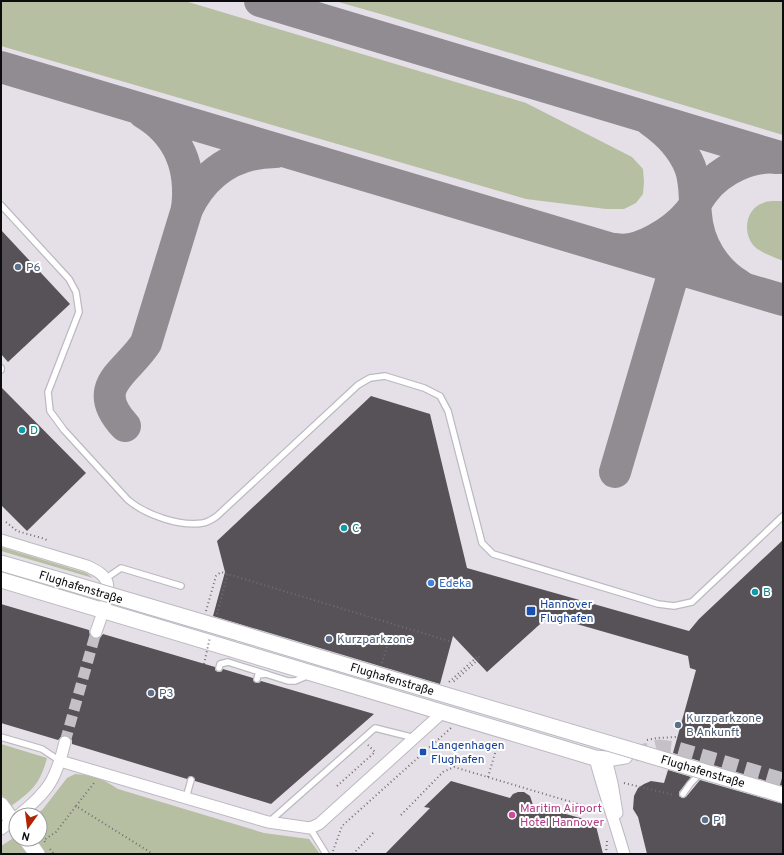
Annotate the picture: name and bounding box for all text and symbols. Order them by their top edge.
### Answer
place label: P6 [26,260,41,276]
marker: P6 [13,262,23,272]
place label: D [30,423,38,439]
marker: D [17,425,27,435]
place label: C [352,521,360,537]
marker: C [339,523,349,533]
street label: Flughafenstraße [37,568,125,608]
place label: Edeka [439,576,471,592]
marker: Edeka [426,578,436,588]
place label: B [763,585,771,601]
marker: B [750,587,760,597]
place label: Hannover Flughafen [540,597,594,627]
marker: Hannover Flughafen [525,605,537,617]
place label: Kurzparkzone [337,632,413,648]
marker: Kurzparkzone [324,634,334,644]
street label: Flughafenstraße [348,660,436,700]
place label: P3 [159,686,174,702]
marker: P3 [146,688,156,698]
place label: Kurzparkzone B Ankunft [686,711,762,741]
marker: Kurzparkzone B Ankunft [673,720,683,730]
place label: Langenhagen Flughafen [431,738,504,768]
marker: Langenhagen Flughafen [418,747,428,757]
street label: Flughafenstraße [659,752,747,792]
place label: Maritim Airport Hotel Hannover [520,801,604,831]
north arrow [8,807,48,847]
marker: Maritim Airport Hotel Hannover [507,810,517,820]
place label: P1 [713,813,725,829]
marker: P1 [700,815,710,825]
text: N [20,828,31,843]

